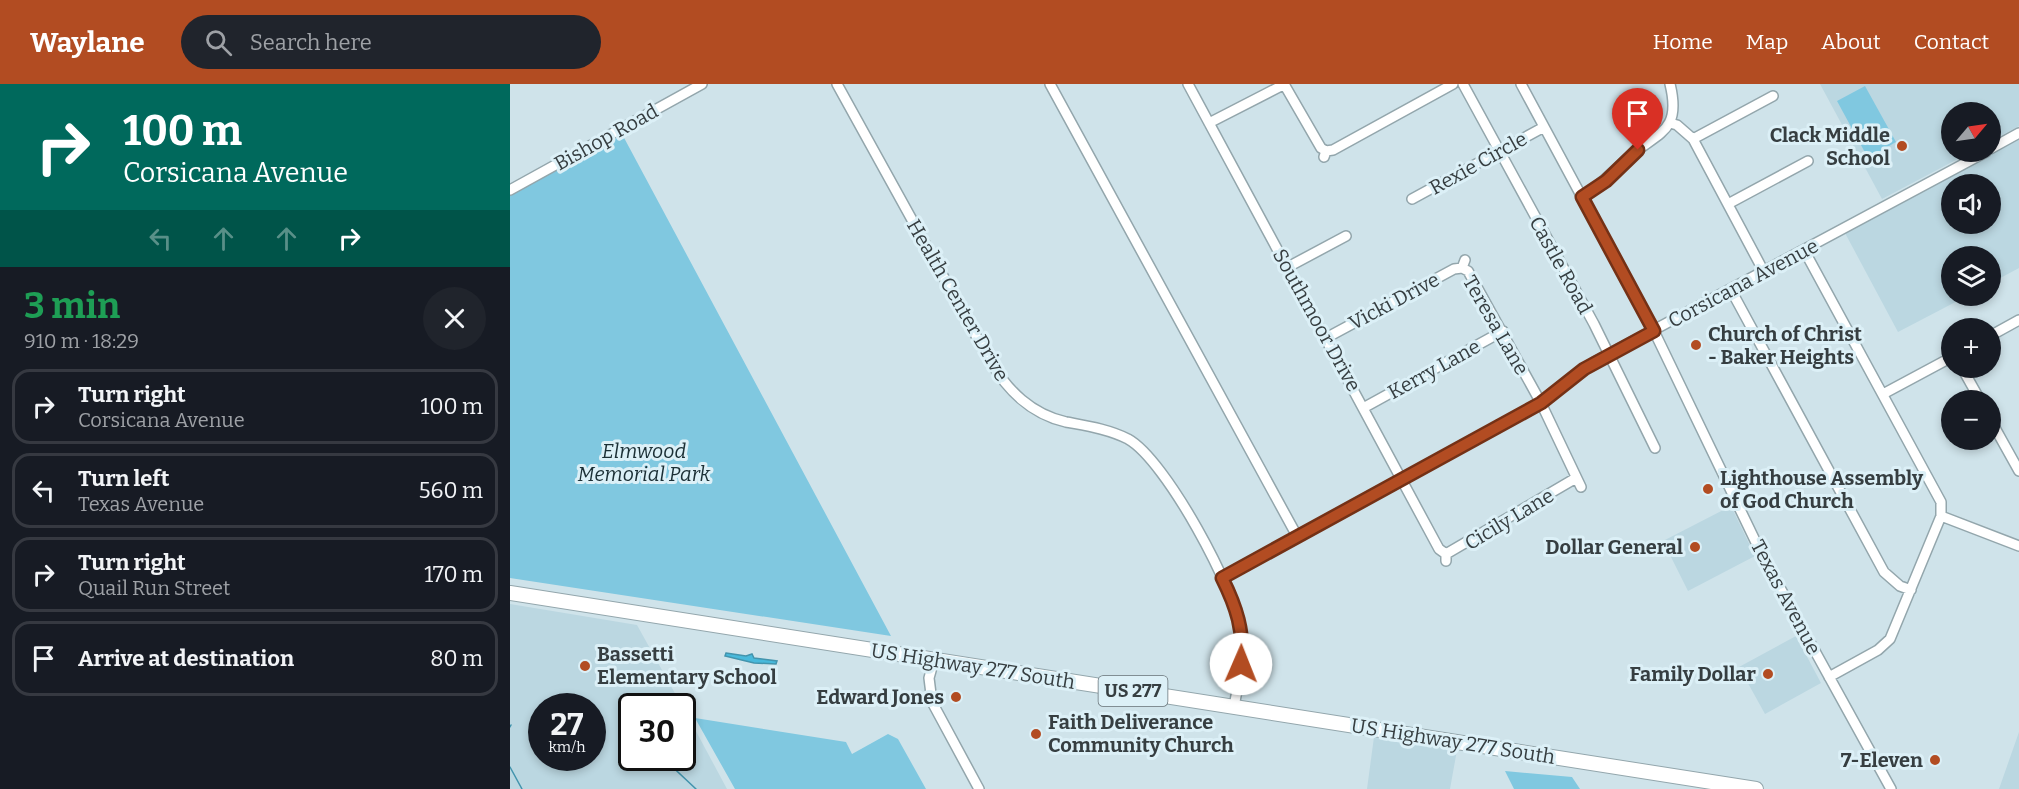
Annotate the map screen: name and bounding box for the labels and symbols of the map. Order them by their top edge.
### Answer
pin [1612,88,1663,150]
street label: Bishop Road [550,99,662,175]
north arrow [1941,102,2001,162]
place label: Clack Middle School [1770,123,1890,170]
street label: Rexie Circle [1425,126,1531,200]
marker: Clack Middle School [1895,139,1909,153]
street label: Castle Road [1524,212,1598,318]
street label: Health Center Drive [902,215,1014,385]
street label: Corsicana Avenue [1664,233,1822,333]
street label: Southmoor Drive [1268,245,1366,395]
street label: Vicki Drive [1345,267,1443,335]
street label: Teresa Lane [1458,271,1534,379]
place label: Church of Christ - Baker Heights [1708,322,1862,369]
street label: Kerry Lane [1384,334,1484,404]
marker: Church of Christ - Baker Heights [1689,338,1703,352]
park label: Elmwood Memorial Park [578,439,711,486]
place label: Lighthouse Assembly of God Church [1720,466,1924,513]
marker: Lighthouse Assembly of God Church [1701,482,1715,496]
street label: Cicily Lane [1460,483,1558,555]
place label: Dollar General [1545,535,1683,559]
street label: Texas Avenue [1746,536,1826,658]
marker: Dollar General [1688,540,1702,554]
position arrow [1209,632,1273,696]
street label: US Highway 277 South [869,638,1077,694]
place label: Bassetti Elementary School [597,642,777,689]
marker: Bassetti Elementary School [578,659,592,673]
place label: Family Dollar [1629,662,1757,686]
marker: Family Dollar [1761,667,1775,681]
road number: US 277 [1098,676,1168,706]
place label: Edward Jones [816,685,944,709]
marker: Edward Jones [949,690,963,704]
speed limit sign: 30 [618,693,696,771]
place label: Faith Deliverance Community Church [1048,710,1234,757]
street label: US Highway 277 South [1349,713,1557,769]
marker: Faith Deliverance Community Church [1029,727,1043,741]
place label: 7-Eleven [1841,748,1923,772]
marker: 7-Eleven [1928,753,1942,767]

